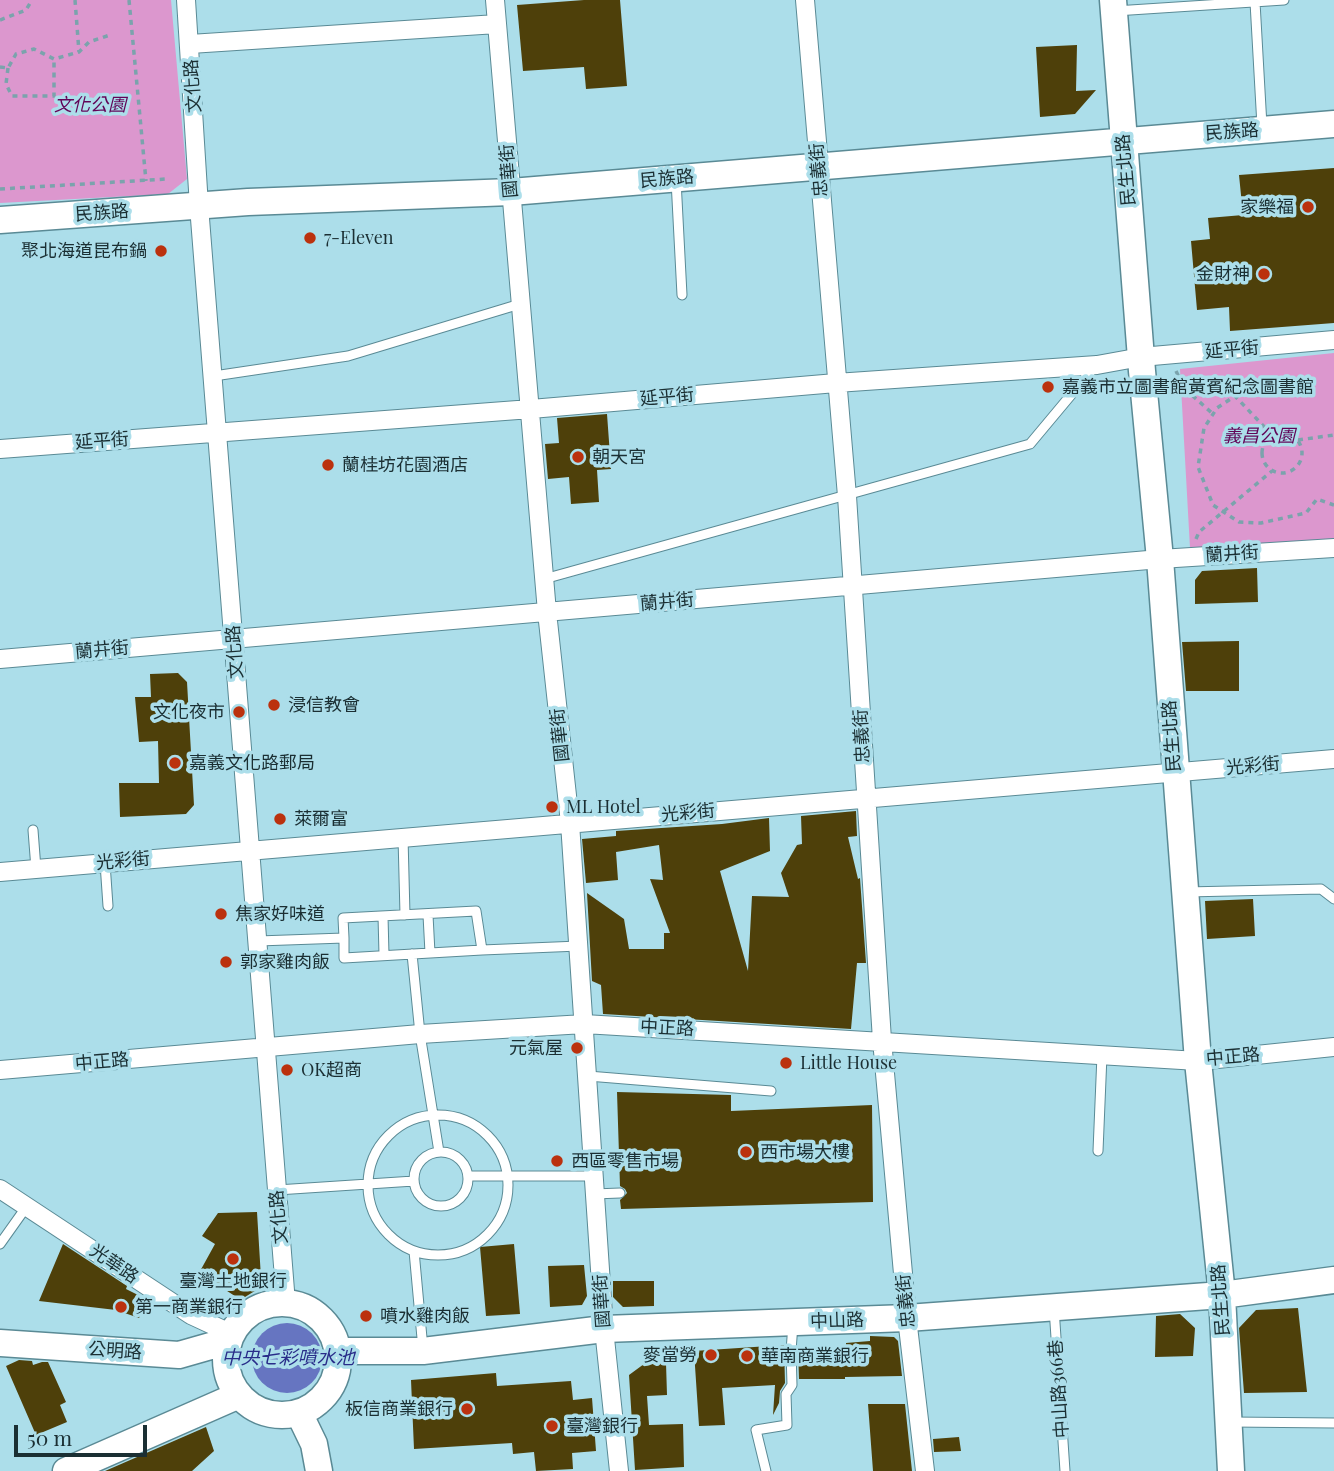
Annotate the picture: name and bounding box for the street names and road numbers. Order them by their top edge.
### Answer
street label: 文化路 [180,58,206,114]
street label: 民族路 [1204,119,1260,145]
street label: 民生北路 [1112,133,1140,207]
street label: 忠義街 [806,142,832,198]
street label: 國華街 [496,143,522,199]
street label: 民族路 [639,166,695,192]
street label: 民族路 [74,200,130,226]
street label: 延平街 [1204,337,1260,363]
street label: 延平街 [639,384,695,410]
street label: 延平街 [74,428,130,454]
street label: 蘭井街 [1204,541,1260,567]
street label: 蘭井街 [639,589,695,615]
street label: 文化路 [222,624,248,680]
street label: 蘭井街 [74,637,130,663]
street label: 民生北路 [1159,699,1185,773]
street label: 國華街 [546,707,574,763]
street label: 忠義街 [850,708,874,764]
street label: 光彩街 [1225,753,1281,779]
street label: 光彩街 [660,800,716,826]
street label: 光彩街 [95,848,151,874]
street label: 中正路 [639,1016,695,1040]
street label: 中正路 [1205,1044,1261,1070]
street label: 中正路 [74,1049,130,1075]
street label: 文化路 [266,1189,292,1245]
street label: 光華路 [86,1240,142,1288]
street label: 民生北路 [1208,1263,1234,1337]
street label: 國華街 [589,1273,615,1329]
street label: 忠義街 [892,1273,920,1329]
street label: 中山路 [810,1309,864,1333]
street label: 公明路 [87,1338,143,1364]
street label: 中山路366巷 [1045,1339,1073,1439]

